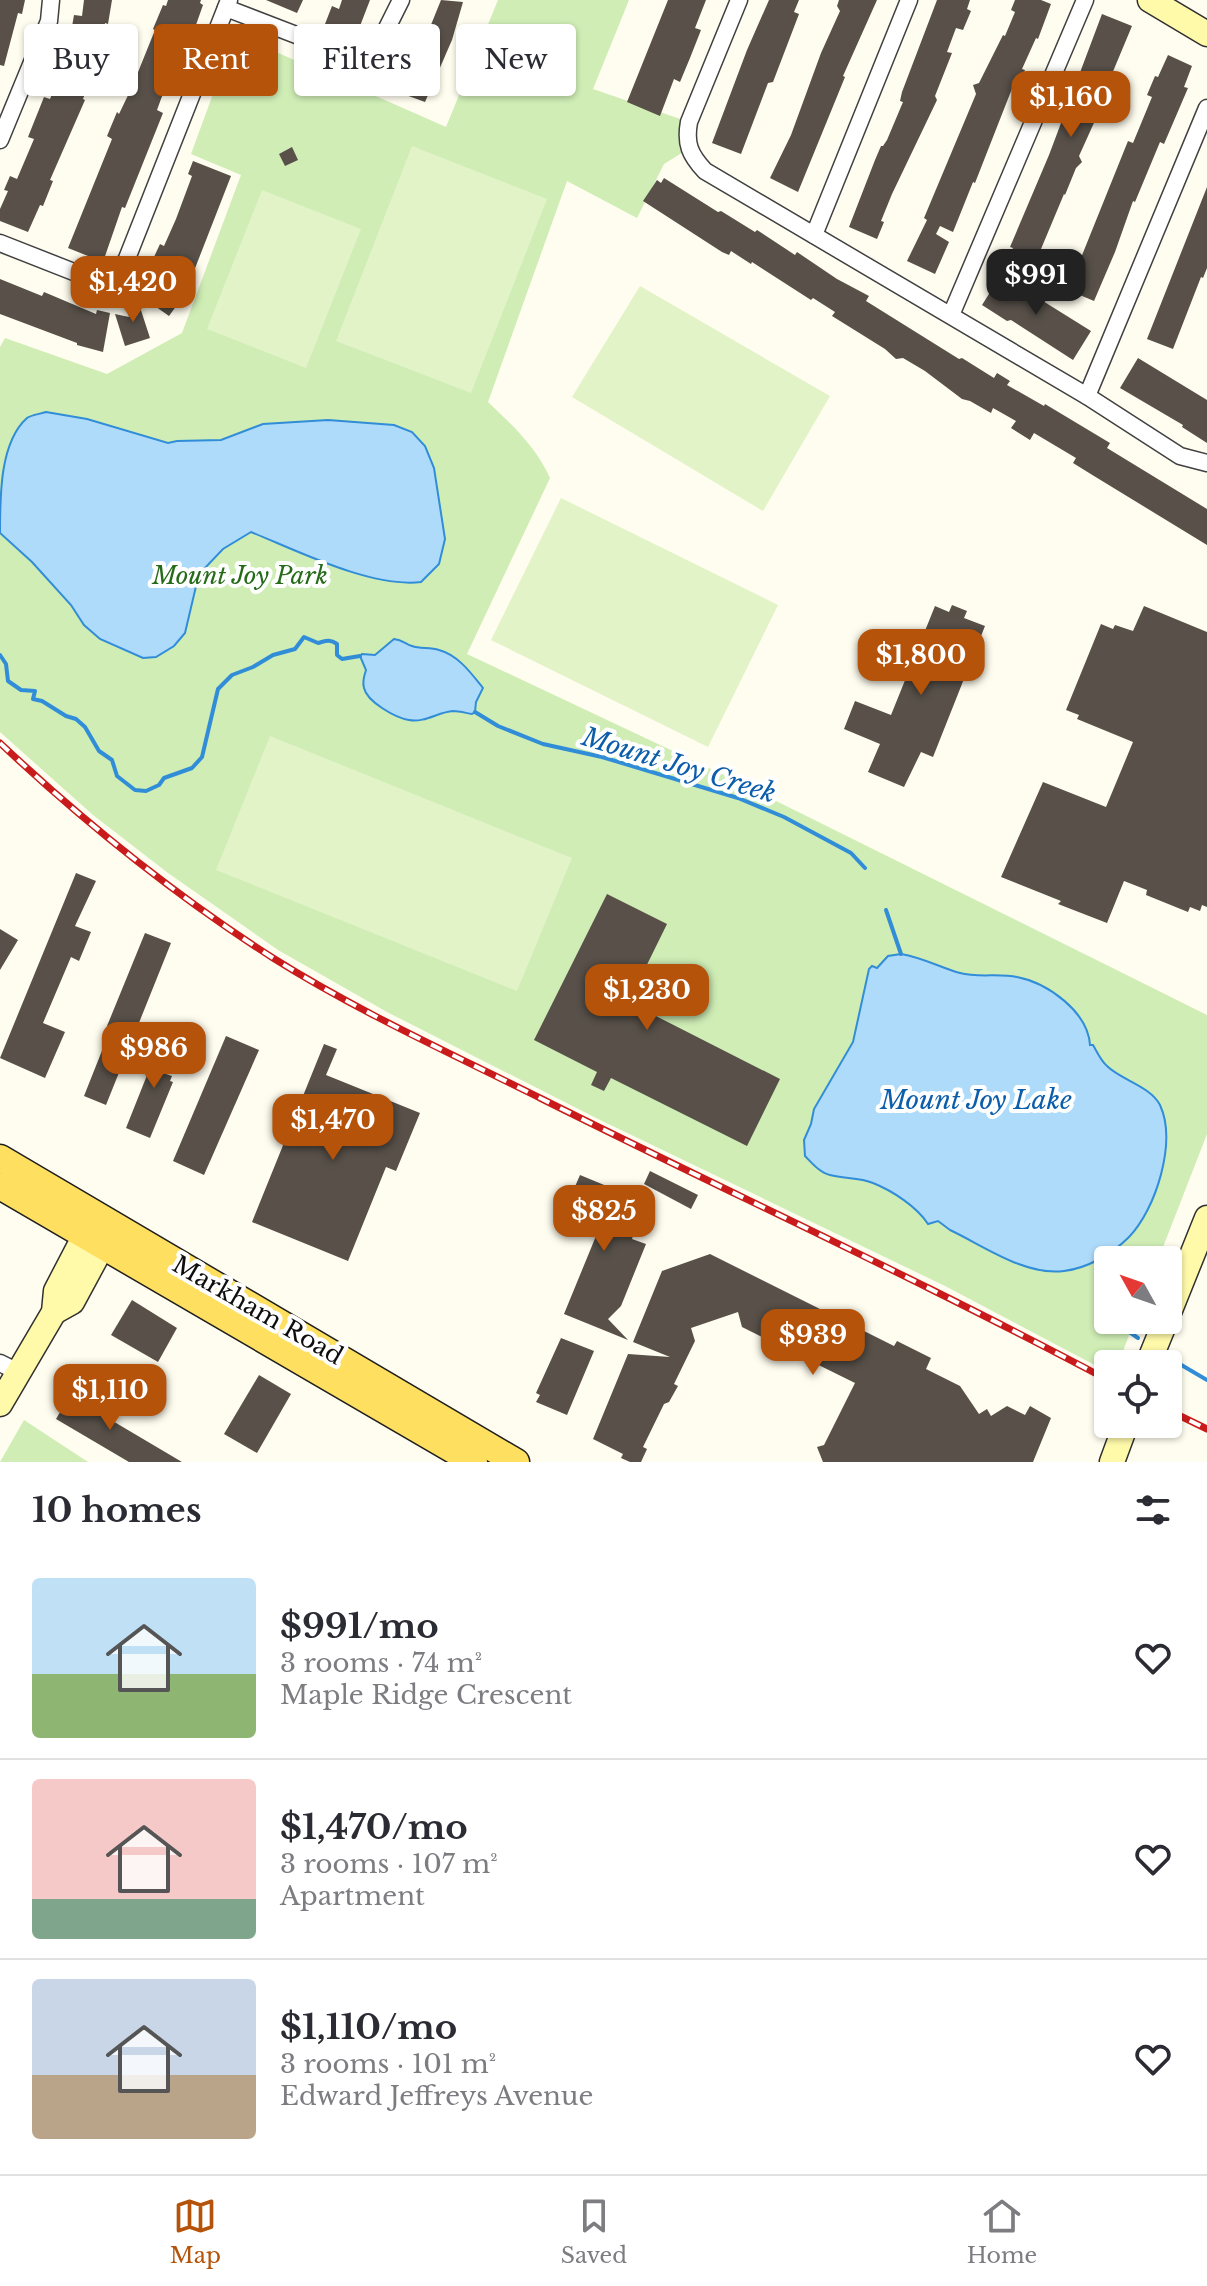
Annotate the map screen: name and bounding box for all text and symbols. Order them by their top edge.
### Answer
chip: Buy [24,24,138,96]
chip: Rent [154,24,278,96]
chip: Filters [294,24,440,96]
chip: New [456,24,576,96]
pin: $1,160 [1006,71,1136,139]
text: $1,160 [1029,81,1113,113]
pin: $991 [989,249,1083,317]
pin: $1,420 [68,256,198,324]
text: $991 [1004,259,1068,291]
text: $1,420 [89,266,177,298]
park label: Mount Joy Park [151,561,328,590]
pin: $1,800 [856,629,986,697]
text: $1,800 [876,639,966,671]
water label: Mount Joy Creek [577,720,780,810]
pin: $1,230 [582,964,712,1032]
text: $1,230 [603,974,691,1006]
pin: $986 [107,1022,201,1090]
text: $986 [120,1032,188,1064]
water label: Mount Joy Lake [879,1084,1072,1116]
pin: $1,470 [268,1094,398,1162]
text: $1,470 [290,1104,376,1136]
pin: $825 [557,1185,651,1253]
text: $825 [571,1195,637,1227]
north arrow [1094,1246,1182,1334]
map controls [1094,1246,1182,1438]
street label: Markham Road [168,1249,348,1371]
pin: $939 [766,1309,860,1377]
text: $939 [779,1319,847,1351]
button: locate [1094,1350,1182,1438]
pin: $1,110 [45,1364,175,1432]
text: $1,110 [71,1374,149,1406]
icon: filters [1131,1488,1175,1532]
text: 10 homes [32,1489,202,1531]
text: $991/mo [280,1605,439,1647]
icon: home [96,1610,192,1706]
icon: heart [1131,1636,1175,1680]
text: 3 rooms · 74 m² [280,1647,482,1679]
text: Maple Ridge Crescent [280,1679,572,1711]
text: $1,470/mo [280,1806,468,1848]
icon: home [96,1811,192,1907]
icon: heart [1131,1837,1175,1881]
text: 3 rooms · 107 m² [280,1848,498,1880]
text: Apartment [280,1880,425,1912]
text: $1,110/mo [280,2006,457,2048]
icon: home [96,2011,192,2107]
icon: heart [1131,2037,1175,2081]
text: 3 rooms · 101 m² [280,2048,496,2080]
text: Edward Jeffreys Avenue [280,2080,593,2112]
tab: Map [170,2194,221,2269]
tab: Saved [561,2194,627,2269]
tab: Home [967,2194,1037,2269]

